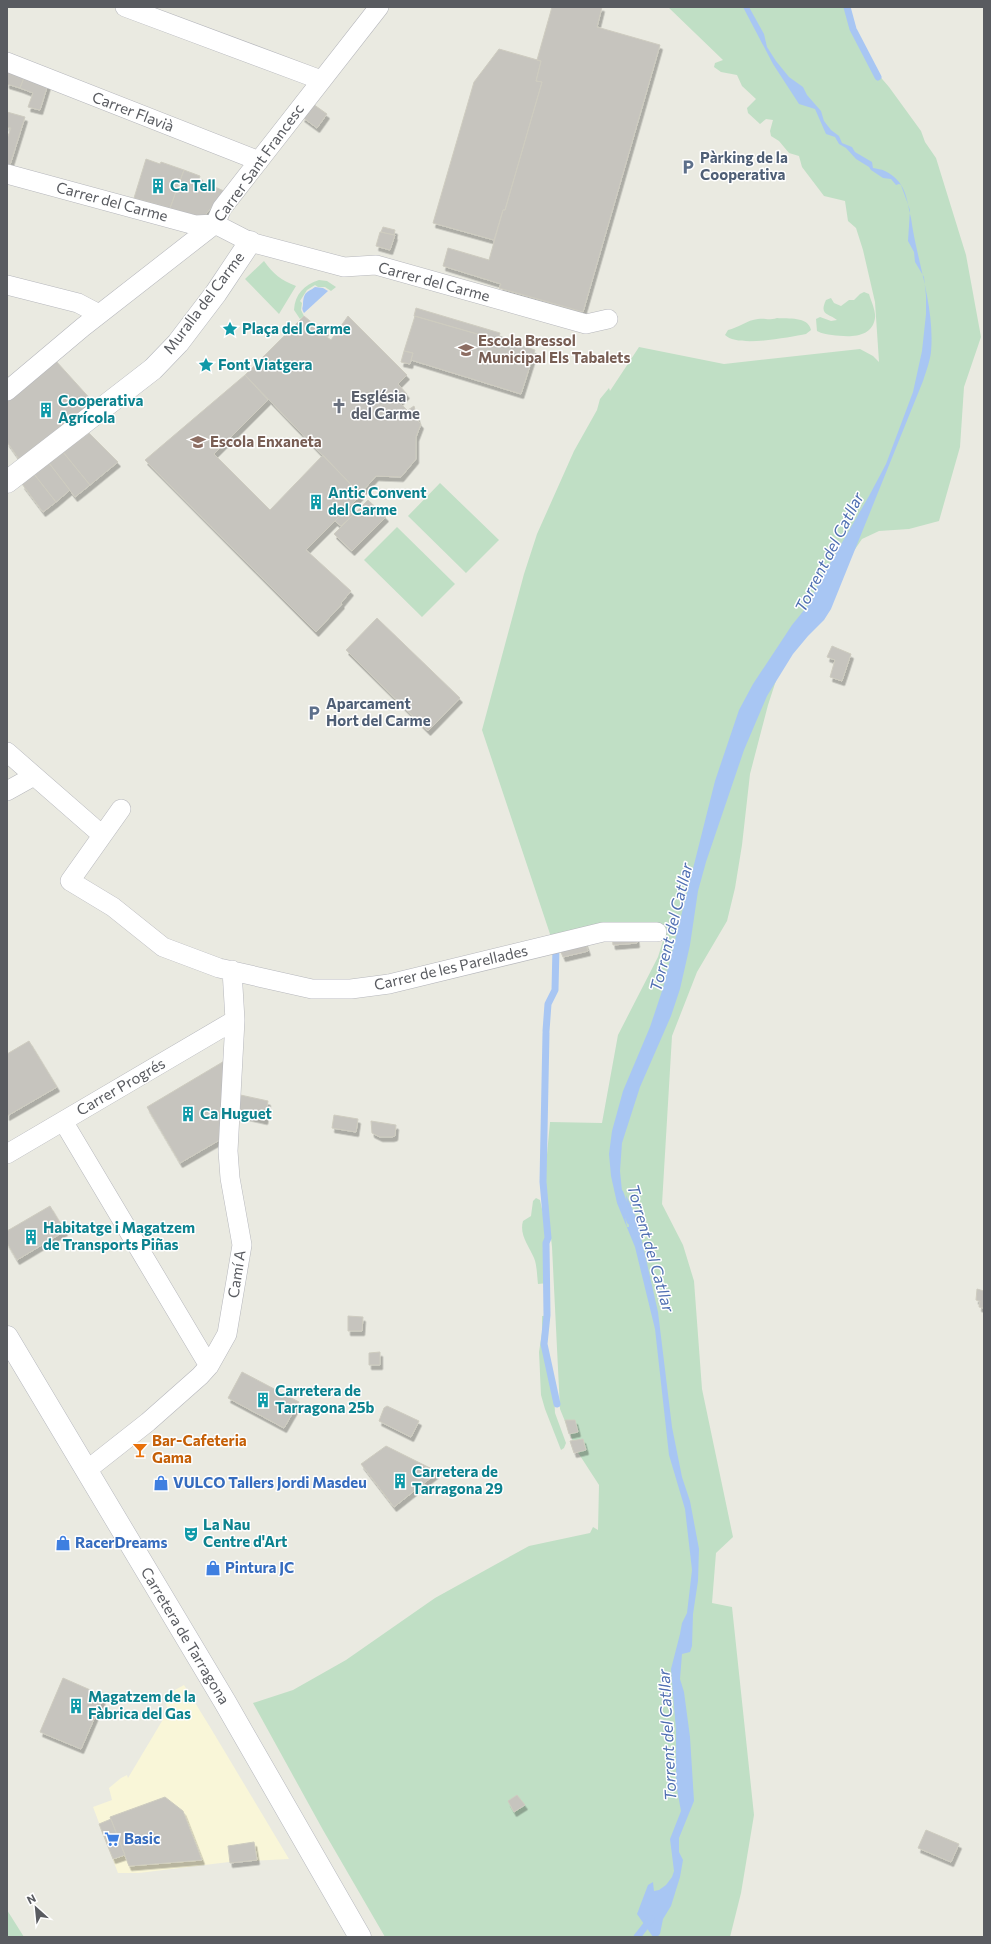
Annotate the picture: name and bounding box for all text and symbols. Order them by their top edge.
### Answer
street label: Carrer Flavià [90,87,177,135]
street label: Carrer Sant Francesc [209,100,307,225]
place label: Pàrking de la Cooperativa [700,148,788,183]
parking icon: Pàrking de la Cooperativa [679,158,697,176]
place label: Ca Tell [170,176,216,194]
street label: Carrer del Carme [54,177,170,225]
building icon: Ca Tell [149,177,167,195]
street label: Muralla del Carme [159,248,247,357]
street label: Carrer del Carme [376,257,492,305]
place label: Plaça del Carme [242,319,351,337]
place icon: Plaça del Carme [221,320,239,338]
place label: Escola Bressol Municipal Els Tabalets [478,331,630,366]
school or university icon: Escola Bressol Municipal Els Tabalets [457,341,475,359]
place label: Font Viatgera [218,355,312,373]
place icon: Font Viatgera [197,356,215,374]
place label: Església del Carme [351,387,420,422]
place label: Cooperativa Agrícola [58,391,143,426]
church icon: Església del Carme [330,397,348,415]
building icon: Cooperativa Agrícola [37,401,55,419]
place label: Escola Enxaneta [210,432,322,450]
school or university icon: Escola Enxaneta [189,433,207,451]
place label: Antic Convent del Carme [328,483,427,518]
water label: Torrent del Catllar [790,488,867,615]
building icon: Antic Convent del Carme [307,493,325,511]
place label: Aparcament Hort del Carme [326,694,431,729]
parking icon: Aparcament Hort del Carme [305,704,323,722]
water label: Torrent del Catllar [645,860,696,993]
street label: Carrer de les Parellades [372,941,530,993]
street label: Carrer Progrés [73,1053,168,1119]
place label: Ca Huguet [200,1104,272,1122]
building icon: Ca Huguet [179,1105,197,1123]
water label: Torrent del Catllar [624,1182,679,1314]
place label: Habitatge i Magatzem de Transports Piñas [43,1218,195,1253]
building icon: Habitatge i Magatzem de Transports Piñas [22,1228,40,1246]
street label: Camí A [223,1249,249,1299]
place label: Carretera de Tarragona 25b [275,1381,374,1416]
building icon: Carretera de Tarragona 25b [254,1391,272,1409]
place label: Bar-Cafeteria Gama [152,1431,247,1466]
bar icon: Bar-Cafeteria Gama [131,1441,149,1459]
place label: Carretera de Tarragona 29 [412,1462,503,1497]
building icon: Carretera de Tarragona 29 [391,1472,409,1490]
place label: VULCO Tallers Jordi Masdeu [173,1473,367,1491]
shop icon: VULCO Tallers Jordi Masdeu [152,1474,170,1492]
place label: La Nau Centre d'Art [203,1515,287,1550]
theatre icon: La Nau Centre d'Art [182,1525,200,1543]
place label: RacerDreams [75,1533,167,1551]
shop icon: RacerDreams [54,1534,72,1552]
place label: Pintura JC [225,1558,294,1576]
shop icon: Pintura JC [204,1559,222,1577]
street label: Carretera de Tarragona [138,1564,234,1707]
water label: Torrent del Catllar [654,1668,679,1801]
place label: Magatzem de la Fàbrica del Gas [88,1687,196,1722]
building icon: Magatzem de la Fàbrica del Gas [67,1697,85,1715]
place label: Basic [124,1829,160,1847]
supermarket icon: Basic [103,1830,121,1848]
north arrow [16,1888,56,1928]
text: N [25,1891,38,1906]

